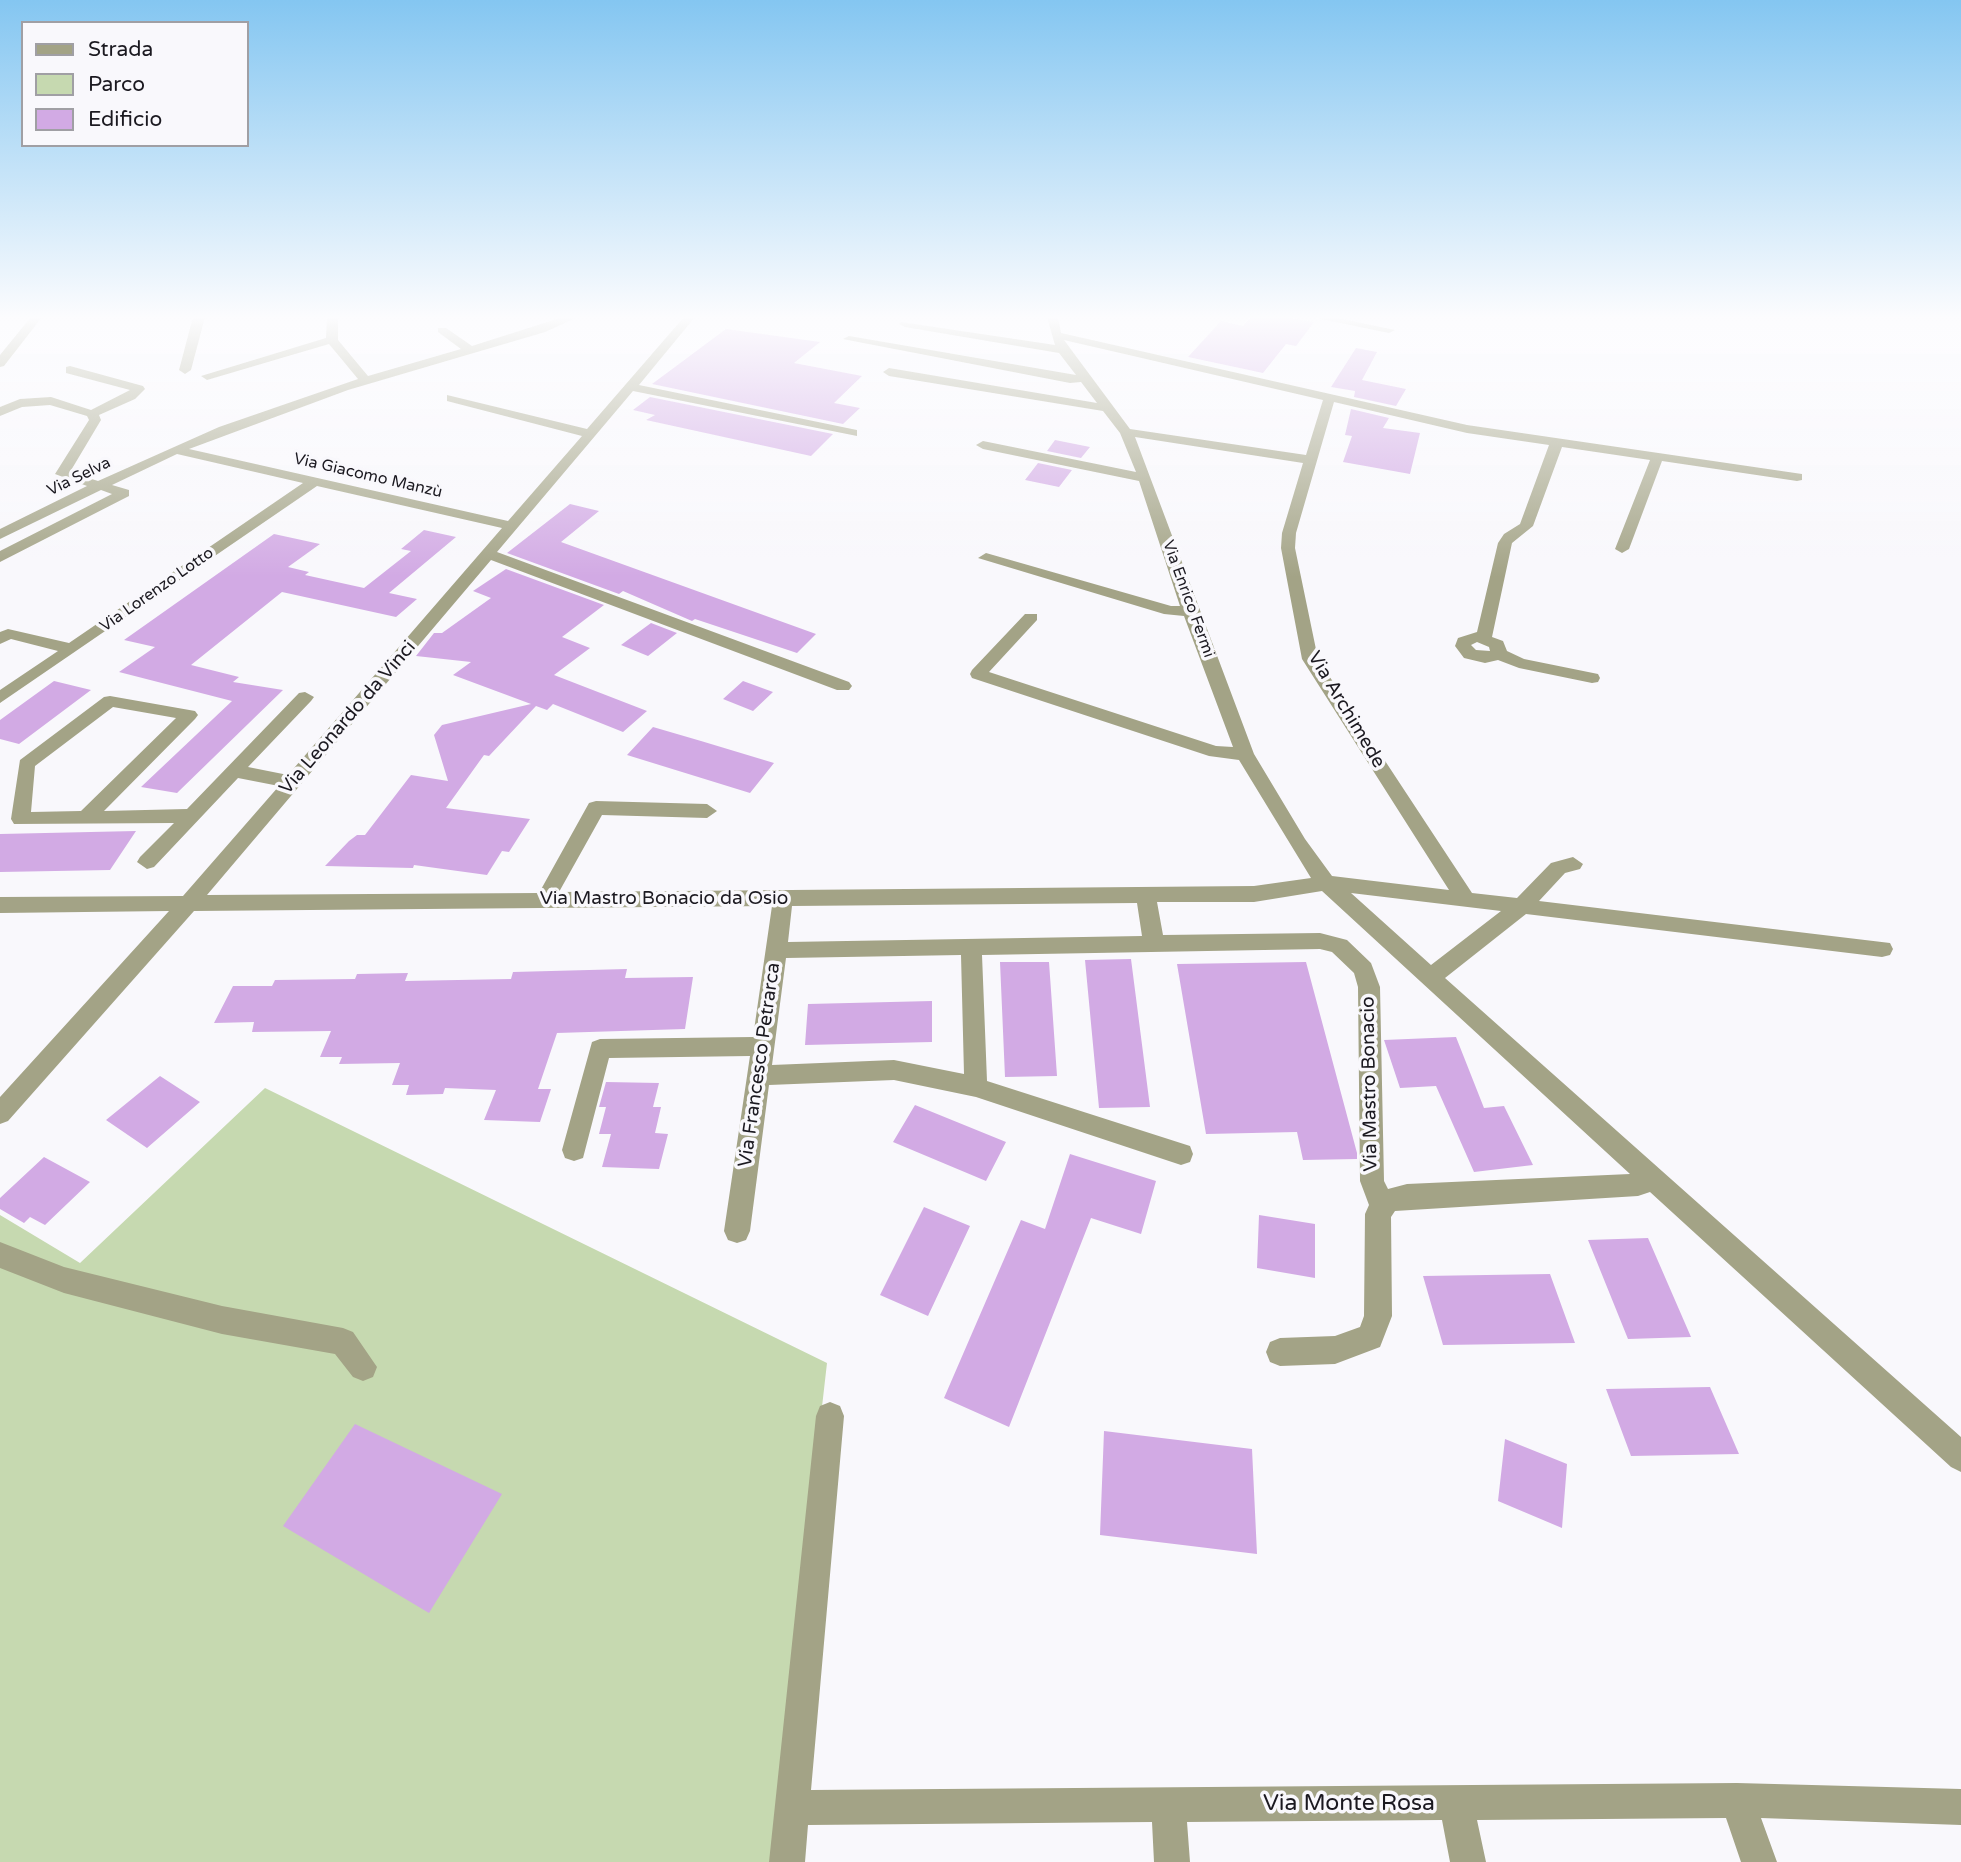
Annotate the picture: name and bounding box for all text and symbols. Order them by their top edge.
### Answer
legend [21,21,248,147]
text: Strada [88,37,153,62]
text: Parco [88,72,145,97]
text: Edificio [88,107,162,132]
street label: Via Giacomo Manzù [292,450,444,502]
street label: Via Selva [44,453,114,501]
street label: Via Enrico Fermi [1158,538,1218,660]
street label: Via Lorenzo Lotto [96,544,218,636]
street label: Via Leonardo da Vinci [275,637,421,799]
street label: Via Archimede [1302,648,1390,772]
street label: Via Mastro Bonacio da Osio [540,888,788,910]
street label: Via Francesco Petrarca [734,961,786,1169]
street label: Via Mastro Bonacio [1357,996,1383,1172]
street label: Via Monte Rosa [1263,1790,1435,1818]

